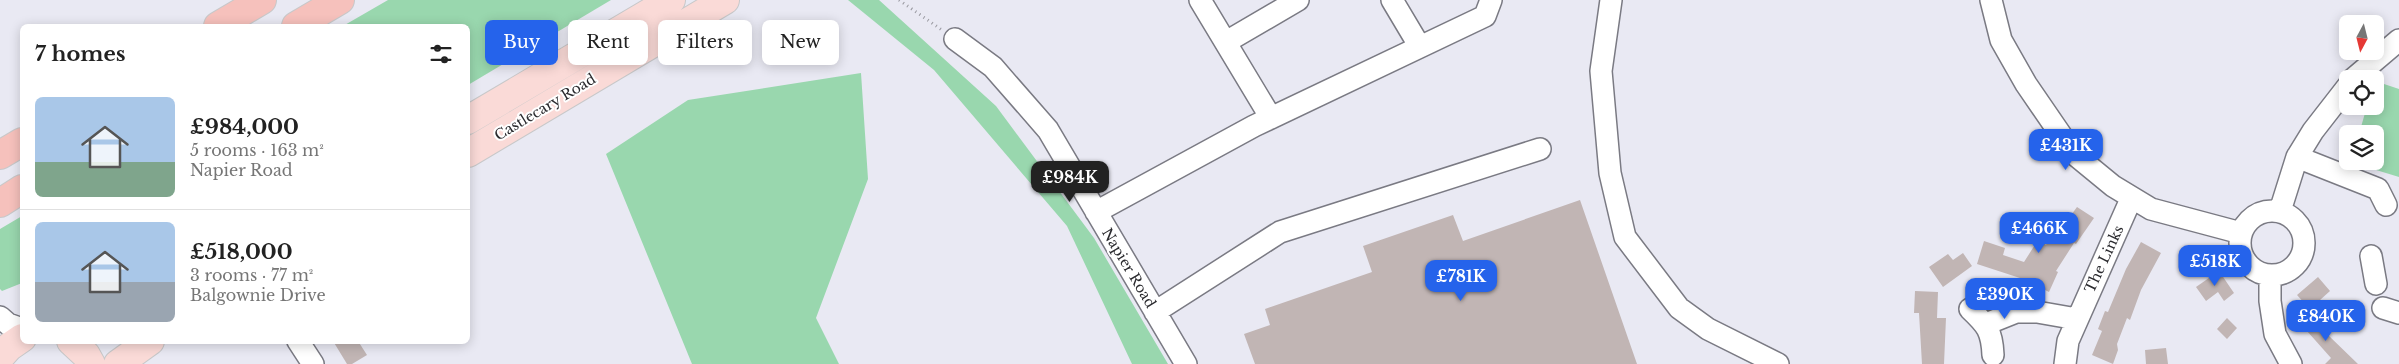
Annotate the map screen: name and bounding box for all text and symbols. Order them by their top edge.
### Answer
north arrow [2339,15,2384,60]
map controls [2339,15,2384,170]
chip: Buy [485,20,558,65]
chip: Rent [568,20,648,65]
chip: Filters [658,20,752,65]
chip: New [762,20,839,65]
icon: filters [427,40,455,68]
text: 7 homes [35,41,126,67]
street label: Castlecary Road [491,69,599,144]
button: locate [2339,70,2384,115]
text: £984,000 [190,114,299,140]
icon: home [75,117,135,177]
button: layers [2339,125,2384,170]
pin: £431K [2031,128,2101,171]
text: £431K [2040,135,2092,155]
text: 5 rooms · 163 m² [190,140,324,160]
text: Napier Road [190,160,293,180]
pin: £984K [1035,160,1105,203]
text: £984K [1042,167,1098,187]
pin: £466K [2004,212,2074,254]
text: £466K [2011,218,2067,238]
street label: The Links [2081,222,2127,296]
street label: Napier Road [1098,225,1160,312]
text: £518,000 [190,239,293,265]
icon: home [75,242,135,302]
pin: £518K [2180,244,2250,287]
text: £518K [2189,251,2241,271]
pin: £781K [1426,260,1496,302]
text: 3 rooms · 77 m² [190,265,313,285]
text: £781K [1436,266,1486,286]
pin: £390K [1970,278,2040,320]
text: £390K [1976,284,2034,304]
text: Balgownie Drive [190,285,326,305]
pin: £840K [2291,300,2361,342]
text: £840K [2297,306,2355,326]

